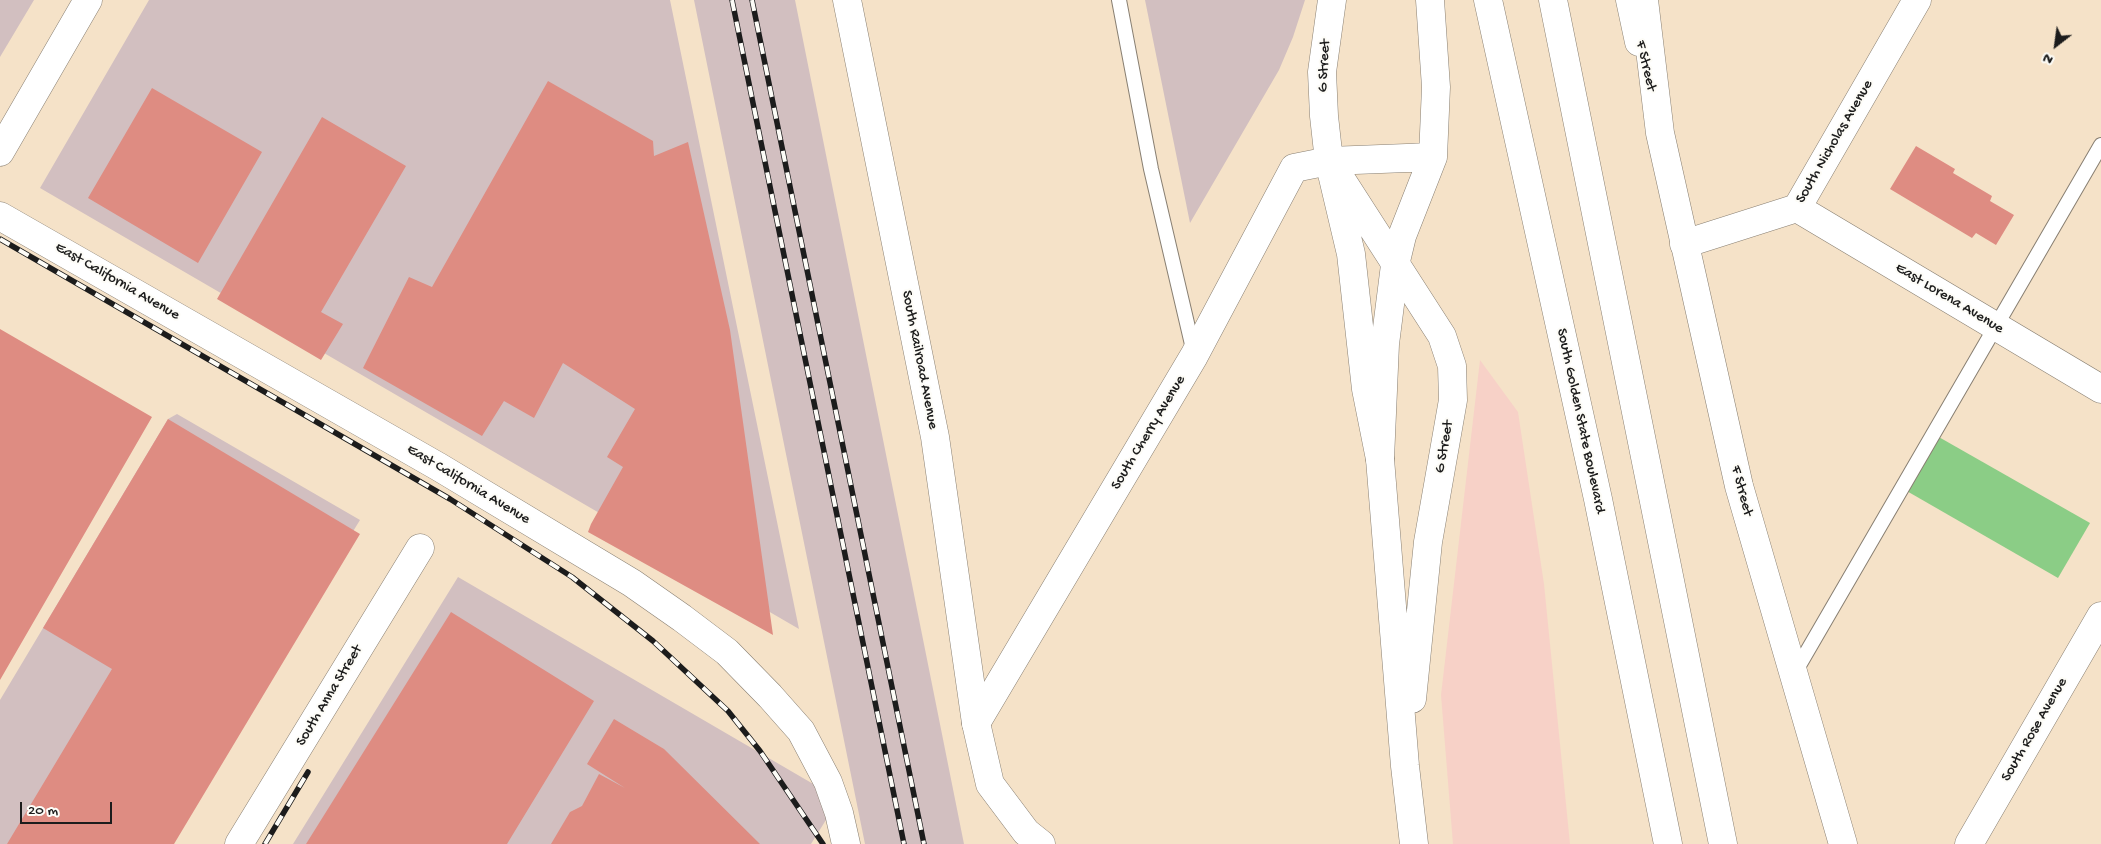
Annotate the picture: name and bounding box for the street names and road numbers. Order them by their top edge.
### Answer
street label: G Street [1315,39,1335,93]
street label: F Street [1630,39,1660,93]
street label: South Nicholas Avenue [1792,77,1878,207]
street label: East California Avenue [51,239,183,325]
street label: East Lorena Avenue [1892,260,2006,338]
street label: South Railroad Avenue [897,289,941,431]
street label: South Golden State Boulevard [1552,327,1608,515]
street label: South Cherry Avenue [1108,373,1190,493]
street label: G Street [1432,419,1458,475]
street label: East California Avenue [403,441,533,529]
street label: F Street [1726,464,1756,518]
street label: South Anna Street [293,642,367,750]
street label: South Rose Avenue [1998,675,2072,785]

